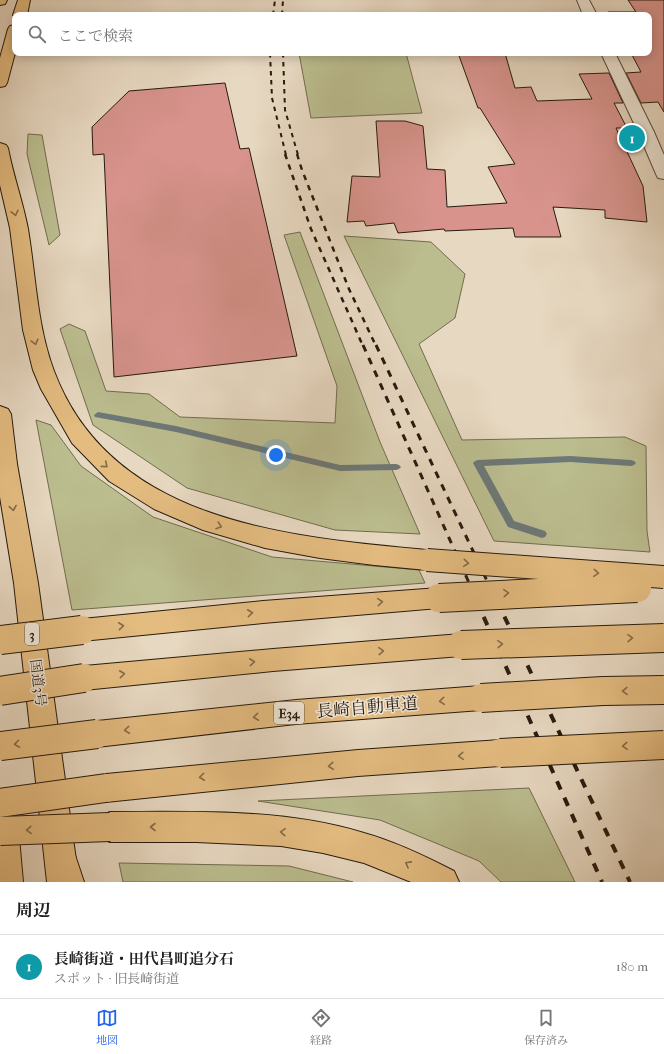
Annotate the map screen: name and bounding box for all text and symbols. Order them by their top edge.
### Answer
search box [12,12,652,56]
icon: search [26,23,48,45]
text: ここで検索 [58,27,133,45]
pin: 1 [619,123,645,153]
one-way arrow [11,210,19,217]
one-way arrow [30,338,39,345]
your location [266,445,286,465]
one-way arrow [100,460,108,467]
one-way arrow [8,505,17,511]
one-way arrow [215,521,222,530]
one-way arrow [463,559,469,568]
one-way arrow [593,568,599,577]
one-way arrow [503,589,509,598]
one-way arrow [377,598,383,607]
one-way arrow [247,609,253,618]
one-way arrow [118,622,124,631]
road number: 3 [25,623,39,645]
one-way arrow [627,634,633,643]
one-way arrow [497,639,503,648]
one-way arrow [378,647,384,656]
one-way arrow [249,657,255,666]
street label: 国道3号 [27,658,49,708]
one-way arrow [119,670,125,679]
one-way arrow [622,686,628,695]
street label: 長崎自動車道 [315,693,419,721]
one-way arrow [439,696,445,705]
road number: E34 [274,702,304,724]
one-way arrow [253,712,259,721]
one-way arrow [124,726,130,735]
one-way arrow [14,739,20,748]
one-way arrow [622,741,628,750]
one-way arrow [458,751,464,760]
one-way arrow [328,761,334,770]
one-way arrow [199,773,205,782]
one-way arrow [150,823,156,831]
one-way arrow [26,826,32,834]
one-way arrow [280,827,286,836]
one-way arrow [405,861,413,868]
text: 周辺 [16,900,50,920]
text: 長崎街道・田代昌町追分石 [54,950,234,968]
text: 1 [27,959,31,974]
text: 180 m [616,959,648,974]
text: スポット · 旧長崎街道 [54,971,179,986]
tab: 地図 [96,1007,118,1047]
tab: 経路 [310,1007,332,1047]
tab: 保存済み [524,1007,568,1047]

